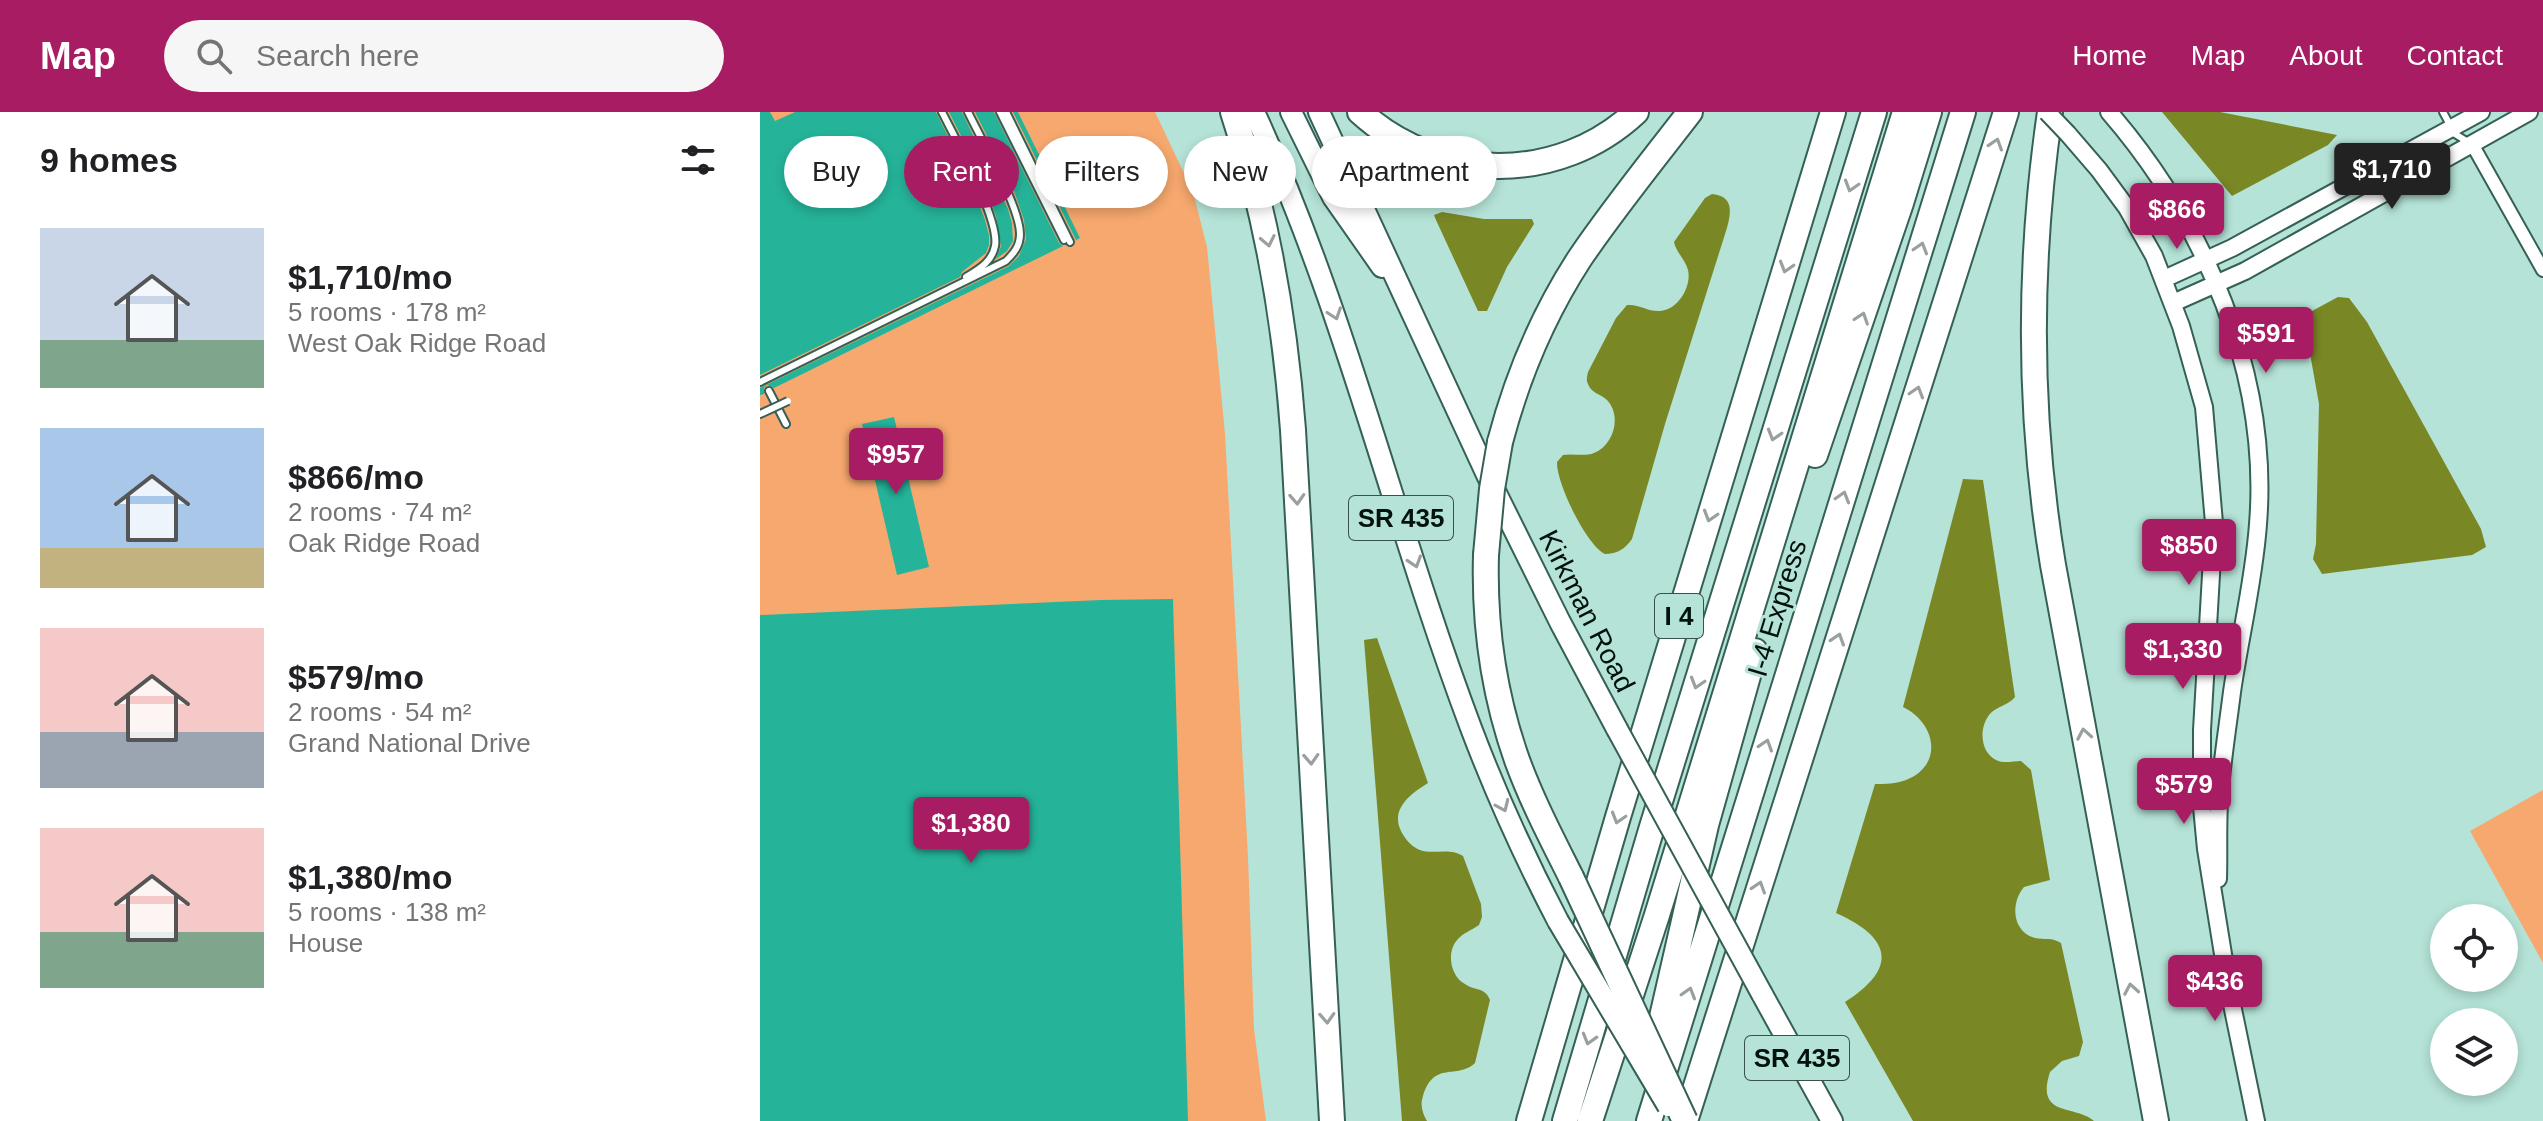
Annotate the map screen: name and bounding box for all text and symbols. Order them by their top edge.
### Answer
search box [164,20,724,92]
icon: search [192,34,236,78]
text: Map [40,35,116,77]
text: Search here [256,39,419,72]
text: Home [2072,40,2147,71]
text: Map [2191,40,2245,71]
text: About [2289,40,2363,71]
text: Contact [2407,40,2503,71]
chip: Buy [784,136,888,208]
chip: Rent [904,136,1019,208]
chip: Filters [1035,136,1168,208]
chip: New [1184,136,1296,208]
chip: Apartment [1312,136,1497,208]
icon: filters [676,138,720,182]
one-way arrow [1987,138,2003,151]
text: 9 homes [40,141,178,179]
pin: $1,710 [2327,143,2457,211]
text: $1,710 [2352,154,2432,184]
one-way arrow [1844,179,1860,193]
pin: $866 [2130,183,2224,251]
text: $866 [2148,194,2206,224]
one-way arrow [1259,234,1276,247]
one-way arrow [1912,242,1928,256]
text: $1,710/mo [288,258,452,296]
icon: home [104,260,200,356]
one-way arrow [1779,260,1795,273]
text: 5 rooms · 178 m² [288,297,486,327]
one-way arrow [1326,307,1342,321]
pin: $591 [2219,307,2313,375]
one-way arrow [1853,311,1869,325]
text: $591 [2237,318,2295,348]
text: West Oak Ridge Road [288,328,546,358]
one-way arrow [1907,385,1923,399]
one-way arrow [1767,427,1783,441]
pin: $957 [849,428,943,496]
text: $957 [867,439,925,469]
text: $866/mo [288,458,424,496]
icon: home [104,460,200,556]
one-way arrow [1834,490,1850,504]
one-way arrow [1288,493,1305,506]
road number: SR 435 [1349,496,1453,540]
text: 2 rooms · 74 m² [288,497,472,527]
one-way arrow [1703,508,1719,522]
pin: $850 [2142,519,2236,587]
street label: Kirkman Road [1533,525,1641,697]
text: Oak Ridge Road [288,528,480,558]
text: $850 [2160,530,2218,560]
street label: I-4 Express [1741,536,1813,680]
one-way arrow [1406,554,1422,568]
road number: I 4 [1655,594,1703,638]
pin: $1,330 [2118,623,2248,691]
one-way arrow [1829,633,1845,647]
text: $1,330 [2143,634,2223,664]
text: $579/mo [288,658,424,696]
icon: home [104,660,200,756]
one-way arrow [1690,675,1706,689]
text: 2 rooms · 54 m² [288,697,472,727]
one-way arrow [2077,727,2094,740]
text: Grand National Drive [288,728,531,758]
one-way arrow [1756,738,1772,752]
one-way arrow [1302,753,1319,766]
pin: $579 [2137,758,2231,826]
text: $579 [2155,769,2213,799]
pin: $1,380 [906,797,1036,865]
one-way arrow [1493,798,1509,813]
text: $1,380 [931,808,1011,838]
one-way arrow [1611,810,1627,824]
text: $1,380/mo [288,858,452,896]
icon: home [104,860,200,956]
one-way arrow [1749,881,1765,895]
text: 5 rooms · 138 m² [288,897,486,927]
map controls [2430,904,2518,1096]
button: locate [2430,904,2518,992]
text: House [288,928,363,958]
pin: $436 [2168,955,2262,1023]
text: $436 [2186,966,2244,996]
one-way arrow [2124,982,2141,996]
one-way arrow [1679,987,1695,1001]
button: layers [2430,1008,2518,1096]
one-way arrow [1318,1012,1335,1025]
one-way arrow [1581,1031,1598,1045]
road number: SR 435 [1745,1036,1849,1080]

